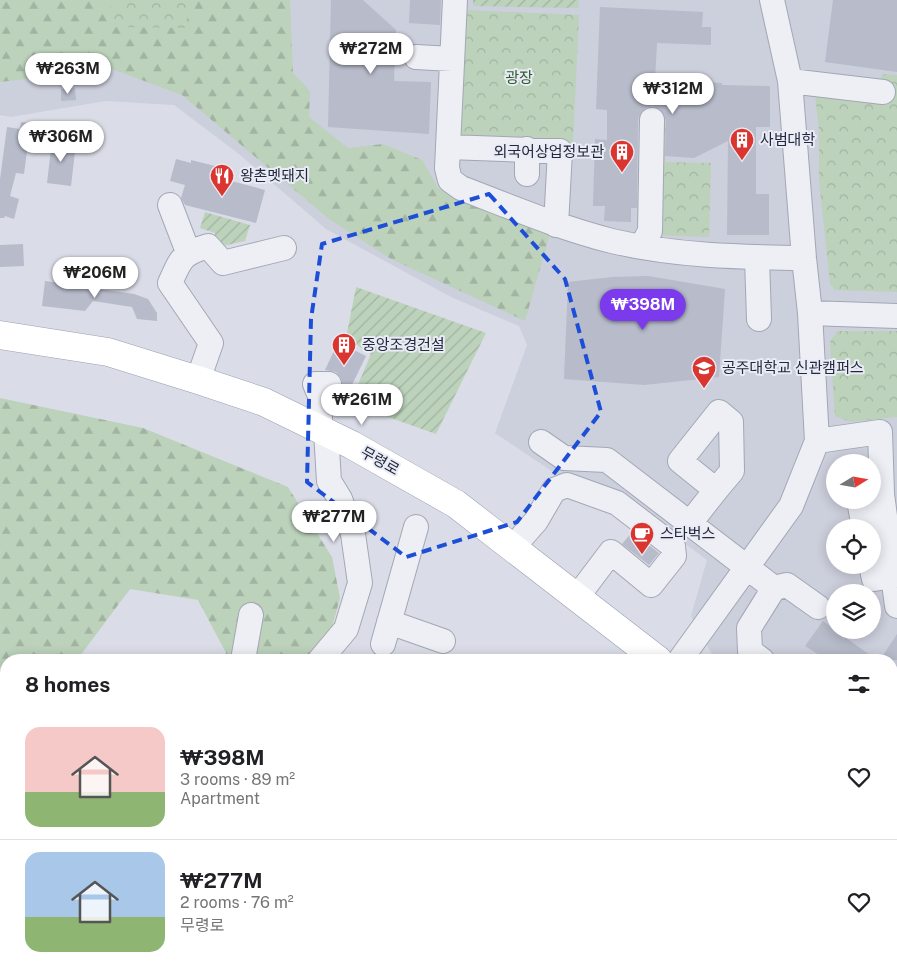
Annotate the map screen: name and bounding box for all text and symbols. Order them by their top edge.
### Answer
pin: ₩272M [336,32,406,75]
text: ₩272M [340,39,402,58]
pin: ₩263M [33,52,103,95]
text: ₩263M [36,59,100,78]
park label: 광장 [505,69,533,86]
pin: ₩312M [638,72,708,115]
text: ₩312M [643,79,703,98]
pin: ₩306M [26,120,96,163]
text: ₩306M [29,127,93,146]
building icon: 사범대학 [729,127,755,161]
place label: 사범대학 [760,131,815,148]
building icon: 외국어상업정보관 [609,139,635,173]
place label: 외국어상업정보관 [494,143,604,160]
restaurant icon: 왕촌멧돼지 [209,163,235,197]
place label: 왕촌멧돼지 [240,167,309,184]
pin: ₩206M [60,256,130,299]
text: ₩206M [63,263,127,282]
pin: ₩398M [608,288,678,331]
text: ₩398M [611,295,675,314]
building icon: 중앙조경건설 [331,332,357,366]
place label: 중앙조경건설 [362,336,445,353]
school or university icon: 공주대학교 신관캠퍼스 [691,355,717,389]
place label: 공주대학교 신관캠퍼스 [722,359,864,376]
pin: ₩261M [327,384,397,426]
text: ₩261M [332,390,392,409]
street label: 무령로 [358,443,402,478]
north arrow [826,454,881,509]
map controls [826,454,881,639]
pin: ₩277M [299,500,369,543]
text: ₩277M [303,507,365,526]
button: locate [826,519,881,574]
cafe icon: 스타벅스 [629,521,655,555]
place label: 스타벅스 [660,525,715,542]
button: layers [826,584,881,639]
icon: filters [845,670,873,698]
text: 8 homes [25,672,110,697]
text: ₩398M [180,745,265,770]
icon: home [65,747,125,807]
icon: heart [845,763,873,791]
text: 3 rooms · 89 m² [180,770,295,789]
text: Apartment [180,789,260,808]
text: ₩277M [180,868,263,893]
icon: home [65,872,125,932]
icon: heart [845,888,873,916]
text: 2 rooms · 76 m² [180,893,294,912]
text: 무령로 [180,916,224,935]

